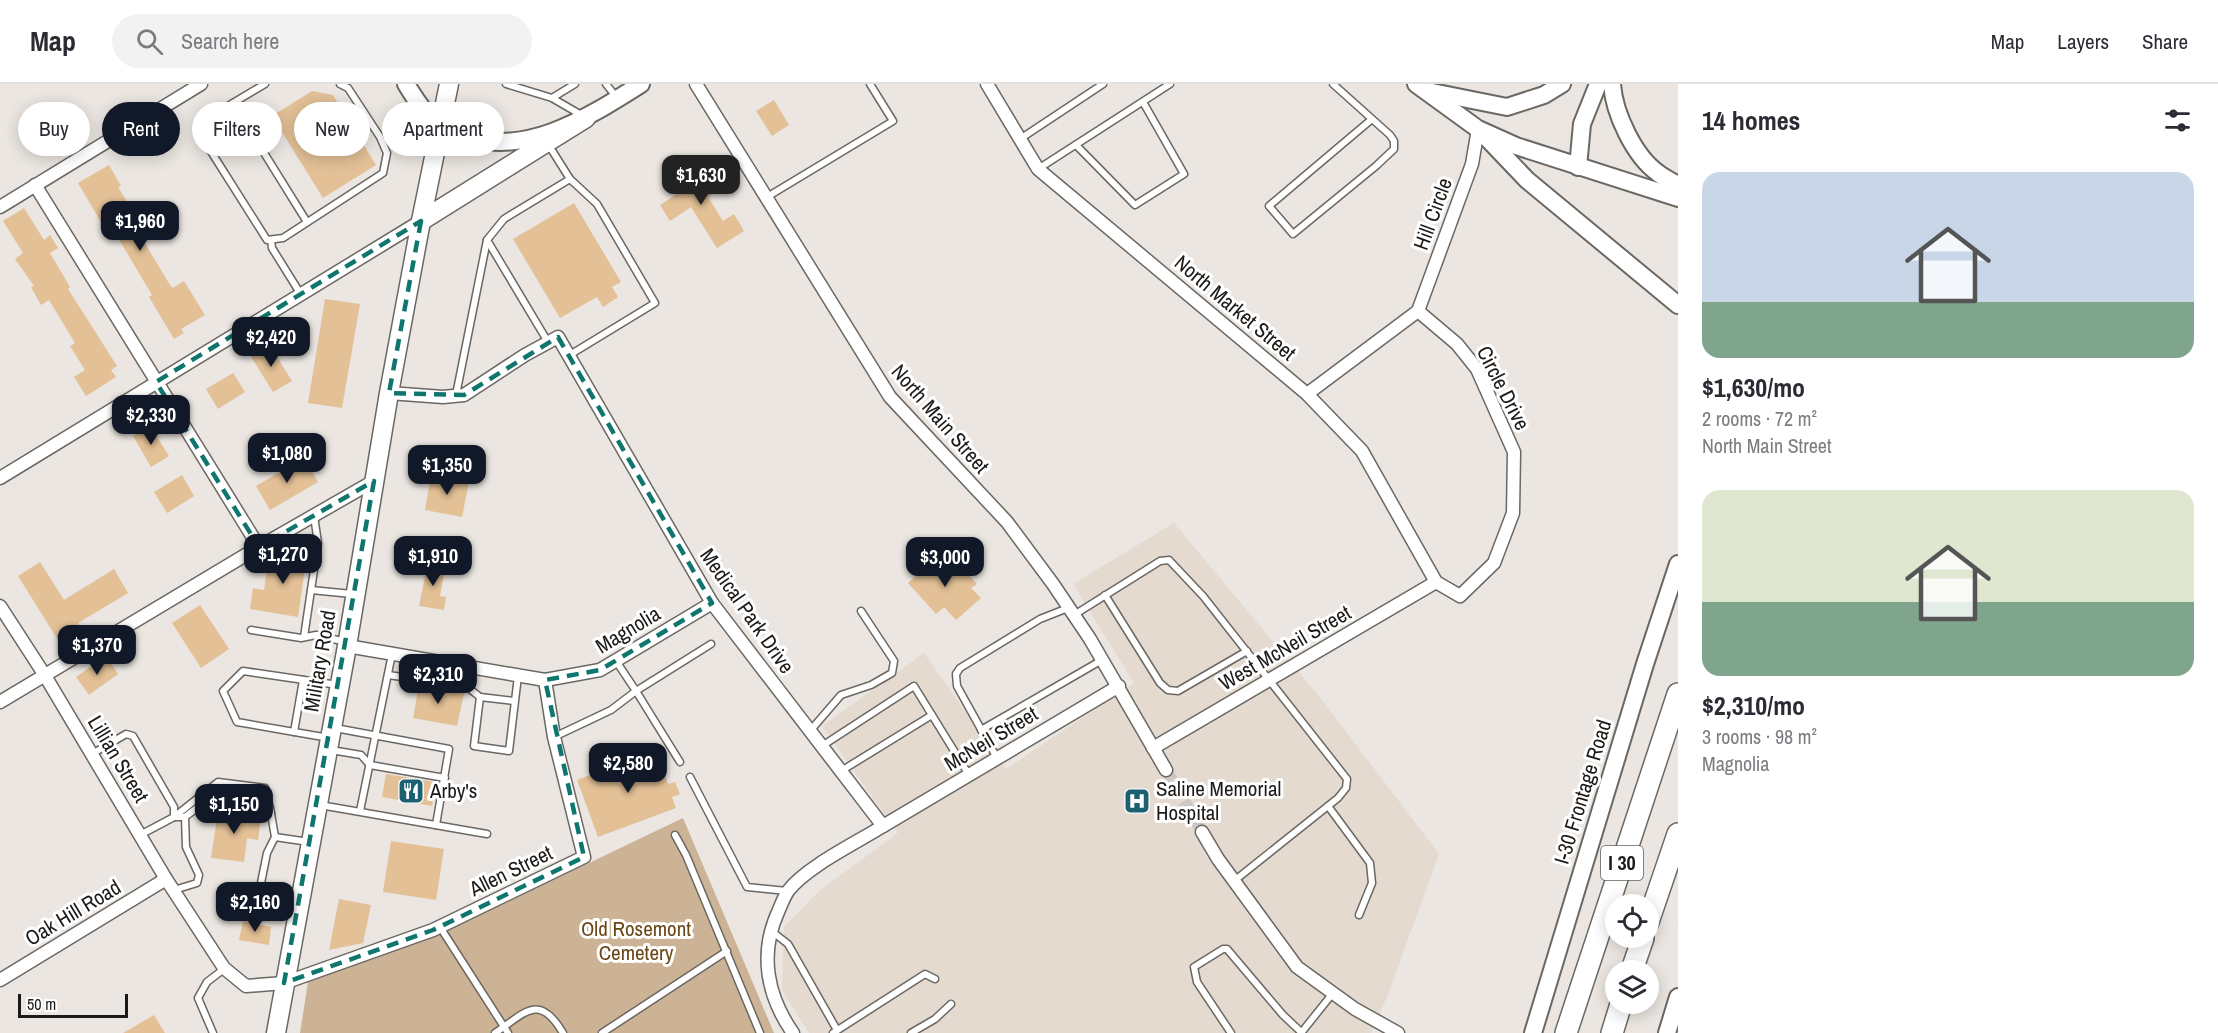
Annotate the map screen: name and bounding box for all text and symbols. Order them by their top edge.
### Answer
search box [112,14,532,68]
text: Map [30,22,76,60]
icon: search [133,25,166,58]
text: Search here [181,26,279,56]
text: Map [1991,27,2024,56]
text: Layers [2057,27,2109,56]
text: Share [2142,27,2188,56]
chip: Buy [18,102,90,156]
chip: Rent [102,102,180,156]
chip: Filters [192,102,282,156]
chip: New [294,102,370,156]
chip: Apartment [382,102,504,156]
text: 14 homes [1702,103,1800,138]
icon: filters [2161,104,2194,137]
pin: $1,630 [652,155,750,206]
text: $1,630 [676,161,726,188]
street label: Hill Circle [1406,174,1459,254]
pin: $1,960 [91,201,189,252]
text: $1,960 [115,207,165,234]
icon: home [1894,211,2002,319]
street label: North Market Street [1168,248,1302,367]
pin: $2,420 [222,317,320,368]
text: $2,420 [246,323,296,350]
street label: Circle Drive [1470,341,1537,435]
street label: North Main Street [885,358,996,480]
text: $1,630/mo [1702,370,1805,405]
pin: $2,330 [102,395,200,446]
text: $2,330 [126,401,176,428]
text: 2 rooms · 72 m² [1702,405,1817,432]
text: North Main Street [1702,432,1831,459]
pin: $1,080 [238,433,336,484]
text: $1,080 [262,439,312,466]
pin: $1,350 [398,445,496,496]
text: $1,350 [422,451,472,478]
icon: home [1894,529,2002,637]
pin: $1,270 [234,534,332,585]
pin: $1,910 [384,536,482,587]
pin: $3,000 [896,537,994,588]
text: $1,270 [258,540,308,567]
text: $1,910 [408,542,458,569]
street label: Medical Park Drive [694,542,801,679]
text: $3,000 [920,543,970,570]
street label: West McNeil Street [1213,598,1356,697]
street label: Magnolia [590,599,666,660]
street label: Military Road [296,608,343,714]
pin: $1,370 [48,625,146,676]
text: $1,370 [72,631,122,658]
pin: $2,310 [389,654,487,705]
text: $2,310 [413,660,463,687]
text: $2,310/mo [1702,688,1805,723]
street label: McNeil Street [939,699,1043,778]
street label: Lillian Street [81,710,156,808]
street label: I-30 Frontage Road [1547,716,1618,868]
text: 3 rooms · 98 m² [1702,723,1817,750]
pin: $2,580 [579,743,677,794]
text: $2,580 [603,749,653,776]
text: Magnolia [1702,750,1769,777]
place label: Saline Memorial Hospital [1156,774,1281,827]
restaurant icon: Arby's [396,776,426,806]
place label: Arby's [429,776,477,805]
pin: $1,150 [185,784,283,835]
hospital icon: Saline Memorial Hospital [1122,786,1152,816]
text: $1,150 [209,790,259,817]
street label: Allen Street [464,838,557,904]
road number: I 30 [1601,846,1643,880]
street label: Oak Hill Road [19,873,126,953]
pin: $2,160 [206,882,304,933]
text: $2,160 [230,888,280,915]
map controls [1605,894,1659,1014]
button: locate [1605,894,1659,948]
park label: Old Rosemont Cemetery [581,914,691,967]
button: layers [1605,960,1659,1014]
scale bar [18,991,128,1018]
text: 50 m [27,993,56,1015]

